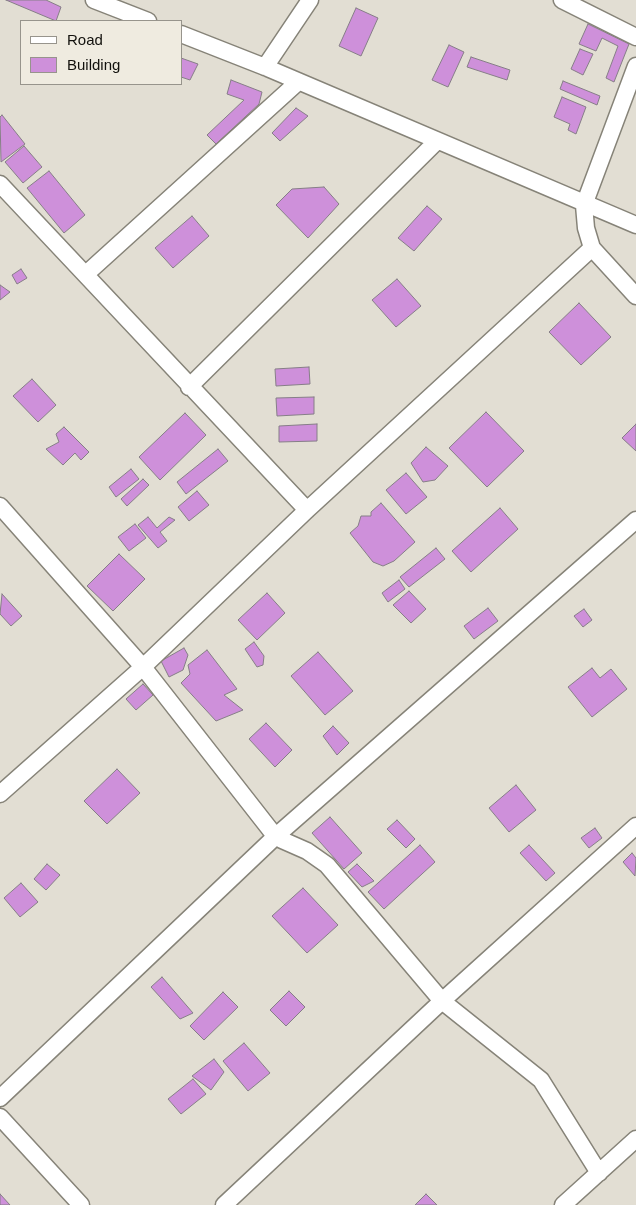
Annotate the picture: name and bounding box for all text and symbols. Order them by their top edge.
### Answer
legend [20,20,182,85]
text: Road [67,31,103,48]
text: Building [67,56,120,73]

